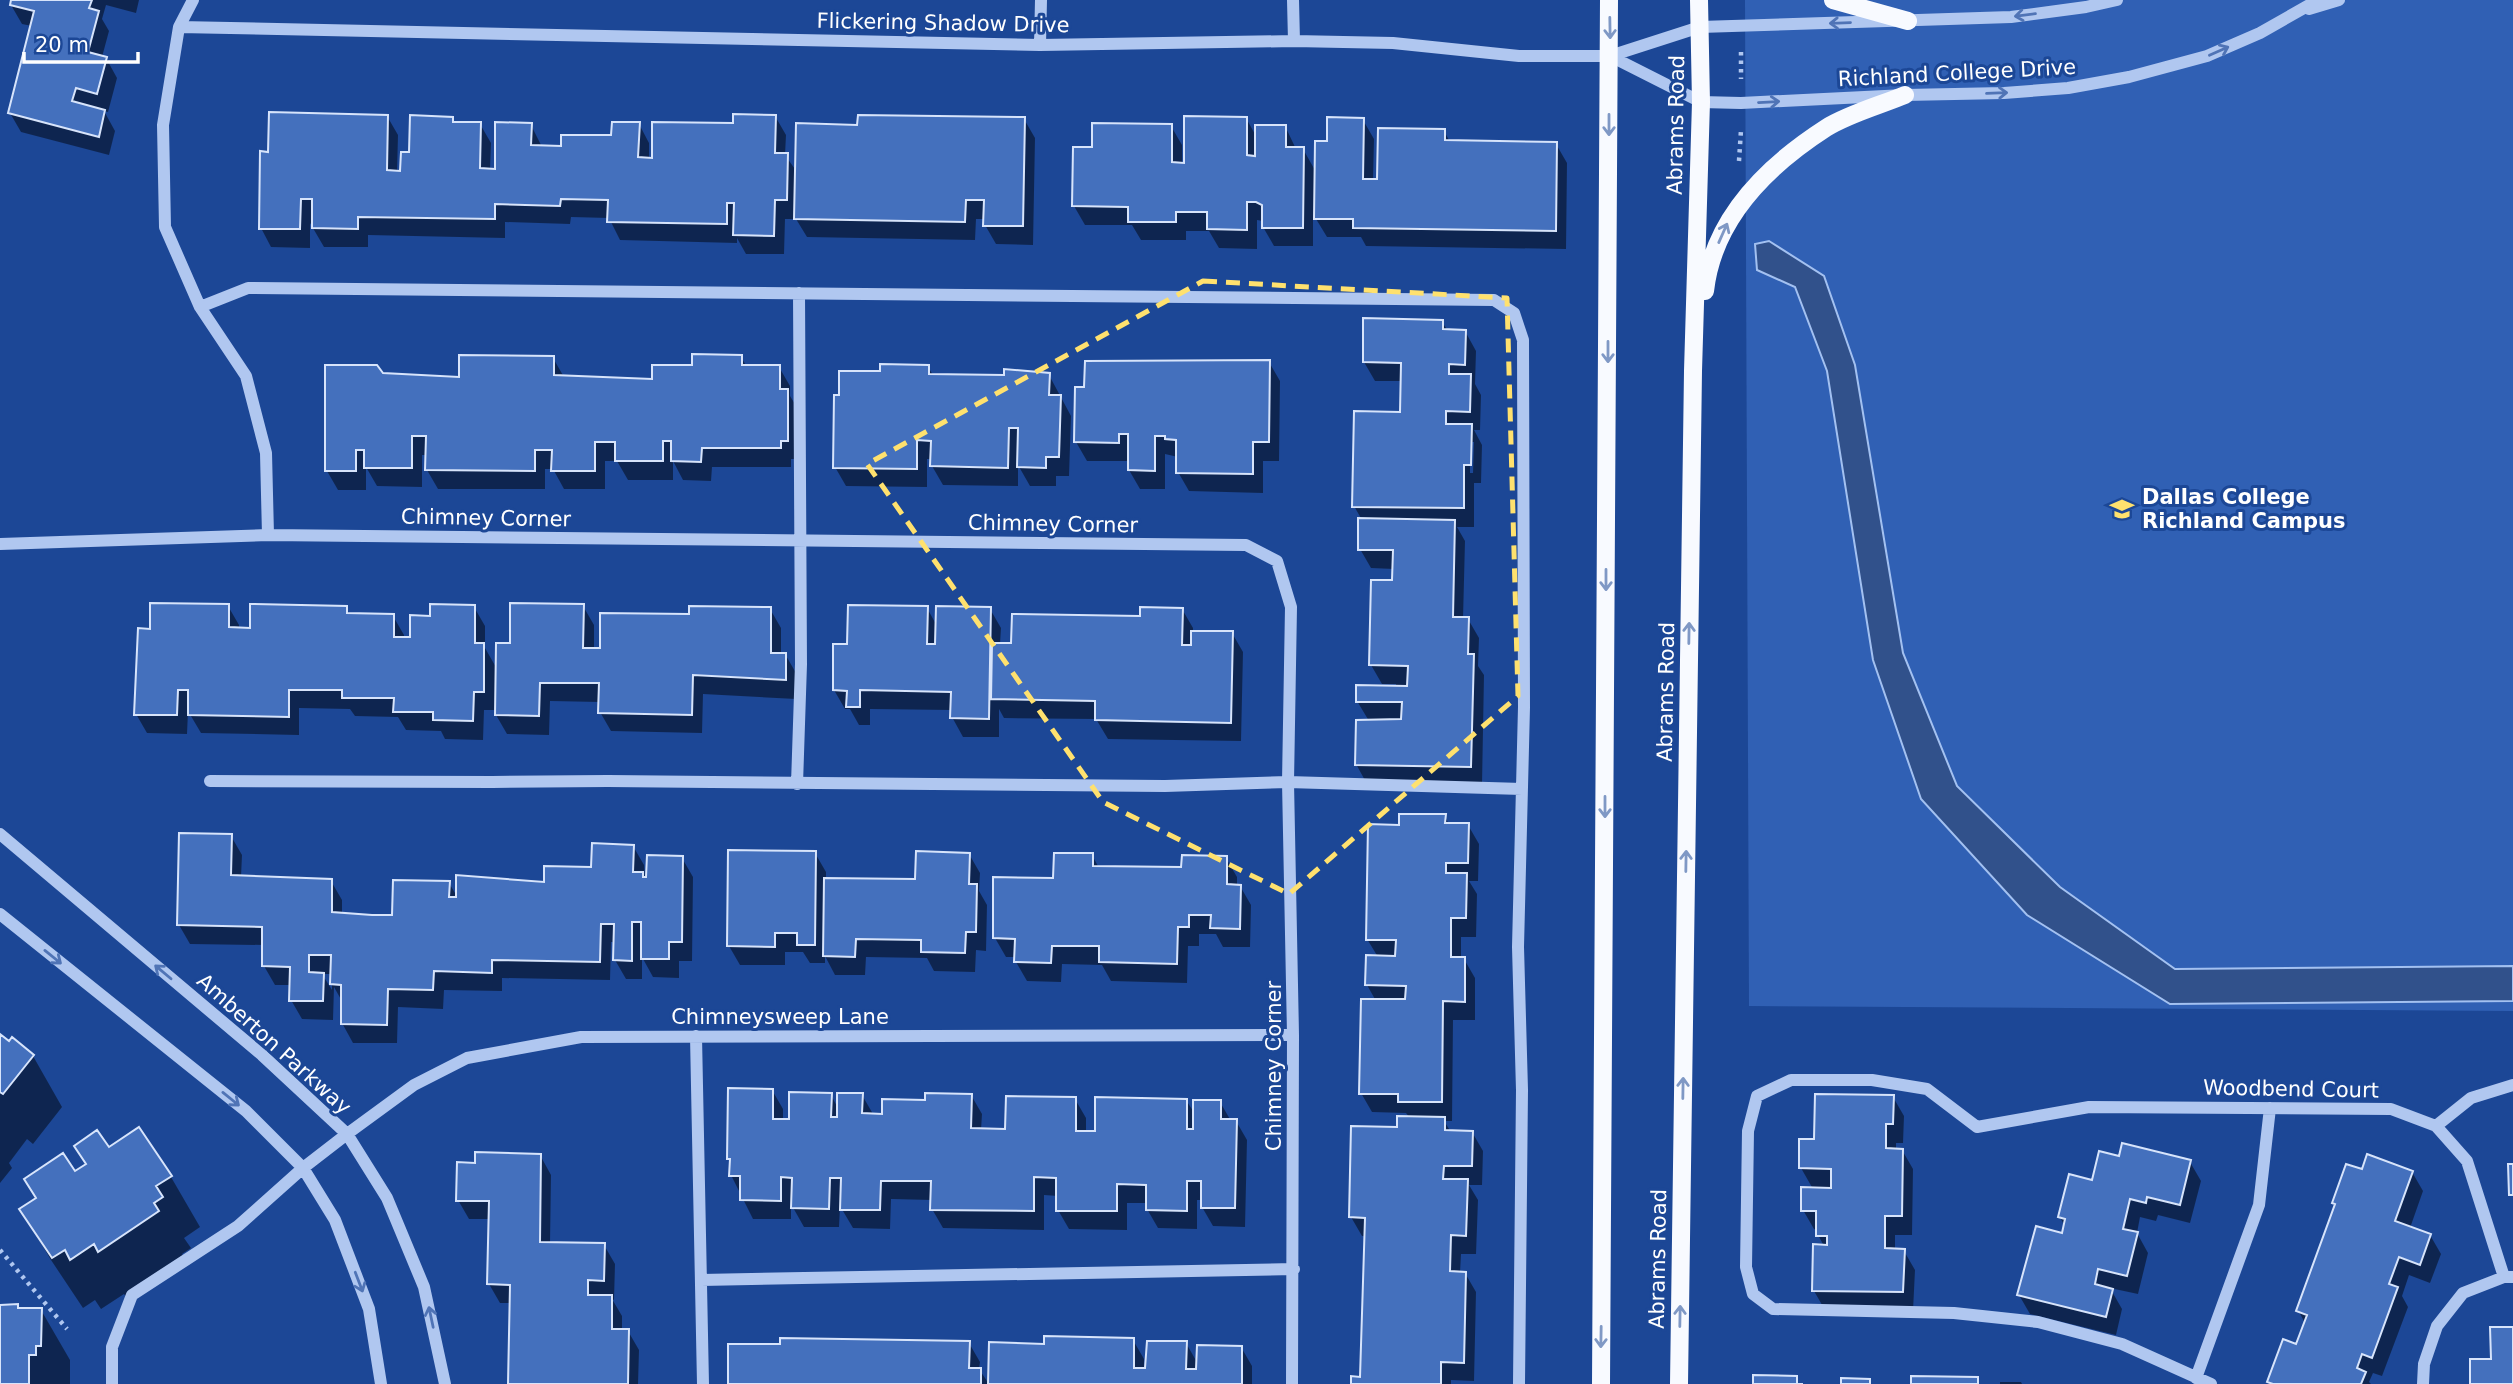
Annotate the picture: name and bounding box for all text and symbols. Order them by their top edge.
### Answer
street label: Flickering Shadow Drive [816,9,1070,37]
one-way arrow [2015,9,2037,22]
one-way arrow [1603,16,1617,39]
one-way arrow [1828,16,1851,30]
scale bar [24,21,138,65]
text: 20 m [35,33,89,57]
one-way arrow [2208,44,2229,57]
street label: Abrams Road [1663,55,1689,195]
street label: Richland College Drive [1837,55,2077,91]
one-way arrow [1985,87,2008,100]
one-way arrow [1757,95,1780,108]
one-way arrow [1603,113,1616,136]
one-way arrow [1717,223,1730,244]
one-way arrow [1601,340,1615,363]
place label: Dallas College Richland Campus [2142,485,2345,533]
school or university icon: Dallas College Richland Campus [2108,495,2136,523]
street label: Chimney Corner [401,505,572,531]
street label: Chimney Corner [968,511,1139,537]
one-way arrow [1599,568,1613,591]
street label: Abrams Road [1653,622,1679,762]
one-way arrow [1682,622,1696,645]
one-way arrow [1598,795,1612,818]
one-way arrow [1679,850,1693,873]
one-way arrow [44,949,62,965]
one-way arrow [155,964,173,980]
street label: Amberton Parkway [192,969,356,1119]
street label: Chimney Corner [1262,981,1286,1151]
street label: Chimneysweep Lane [671,1005,889,1029]
street label: Woodbend Court [2203,1075,2379,1103]
one-way arrow [1676,1077,1690,1100]
one-way arrow [221,1092,239,1107]
street label: Abrams Road [1645,1189,1671,1329]
one-way arrow [354,1271,366,1293]
one-way arrow [1673,1305,1687,1328]
one-way arrow [424,1306,437,1329]
one-way arrow [1594,1325,1608,1348]

